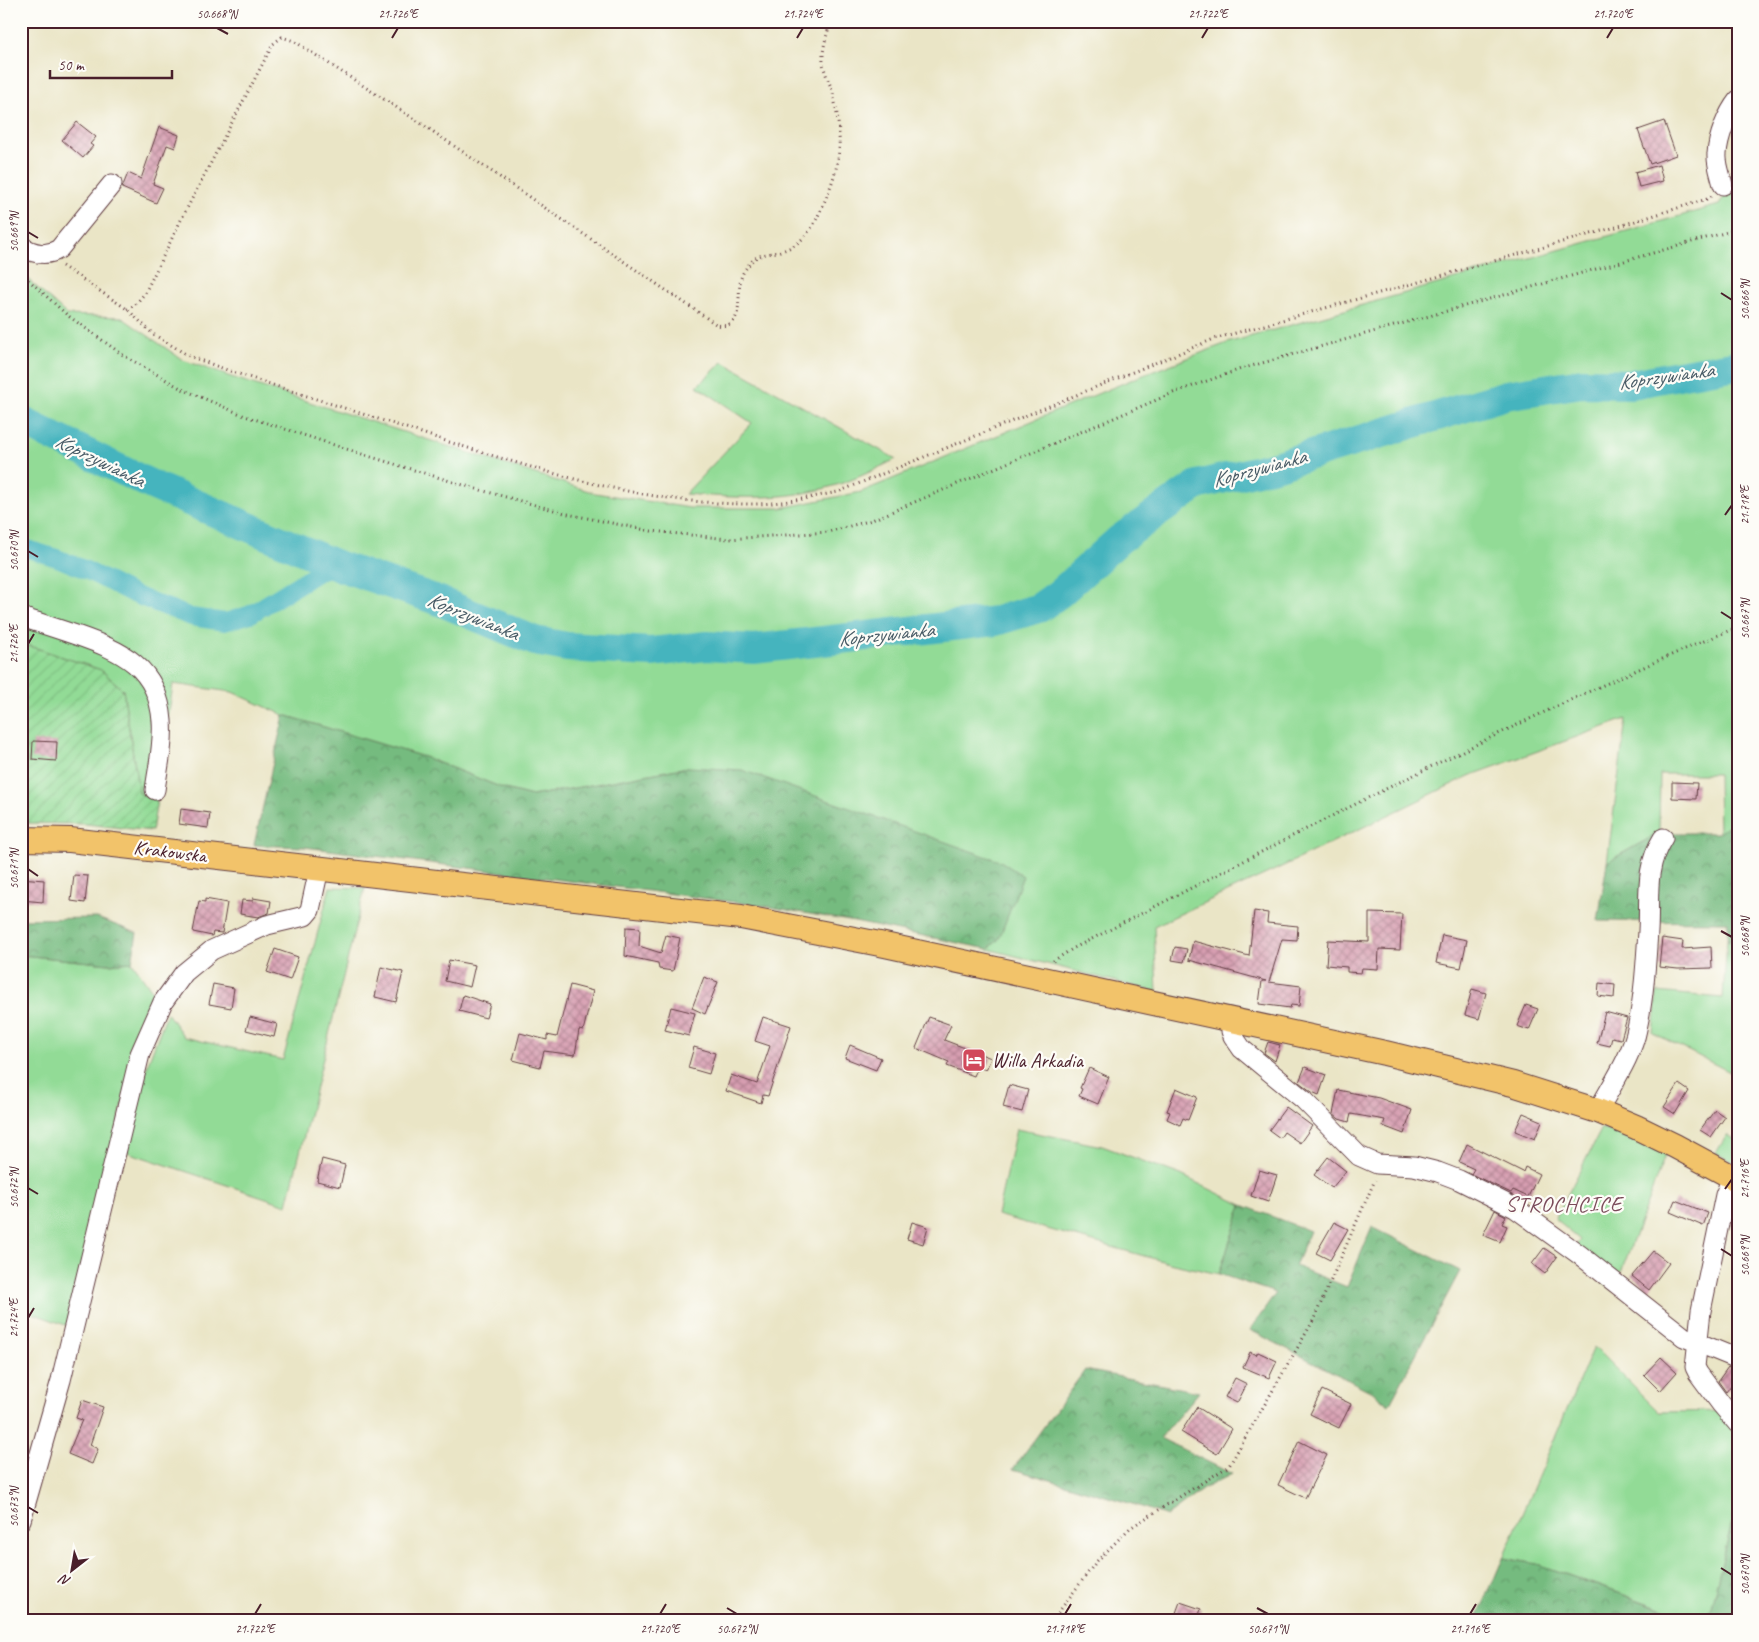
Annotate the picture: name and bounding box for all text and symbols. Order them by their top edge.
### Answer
text: 50.668°N [197,6,239,22]
text: 21.726°E [378,6,419,22]
text: 21.724°E [783,6,824,22]
text: 21.722°E [1188,6,1229,22]
text: 21.720°E [1593,6,1634,22]
scale bar [50,48,172,80]
text: 50 m [58,56,85,75]
text: 50.669°N [6,210,22,252]
text: 50.666°N [1737,278,1753,320]
water label: Koprzywianka [1617,356,1717,396]
water label: Koprzywianka [51,427,150,493]
water label: Koprzywianka [1209,443,1310,493]
text: 21.718°E [1737,484,1753,525]
text: 50.670°N [6,529,22,571]
water label: Koprzywianka [424,586,524,647]
text: 50.667°N [1737,597,1753,639]
water label: Koprzywianka [837,616,937,652]
text: 21.726°E [6,623,22,664]
street label: Krakowska [132,835,209,869]
text: 50.671°N [6,847,22,889]
text: 50.668°N [1737,915,1753,957]
hotel icon: Willa Arkadia [961,1047,987,1073]
place label: Willa Arkadia [992,1048,1085,1073]
text: 21.716°E [1737,1158,1753,1199]
text: 50.672°N [6,1166,22,1208]
district label: STROCHCICE [1505,1190,1625,1218]
text: 50.669°N [1737,1234,1753,1276]
text: 21.724°E [6,1297,22,1338]
text: 50.673°N [6,1485,22,1527]
north arrow [48,1544,98,1594]
text: 50.670°N [1737,1553,1753,1595]
text: N [55,1570,74,1590]
text: 21.722°E [235,1621,276,1637]
text: 21.720°E [640,1621,681,1637]
text: 50.672°N [717,1621,759,1637]
text: 21.718°E [1045,1621,1086,1637]
text: 50.671°N [1248,1621,1290,1637]
text: 21.716°E [1450,1621,1491,1637]

